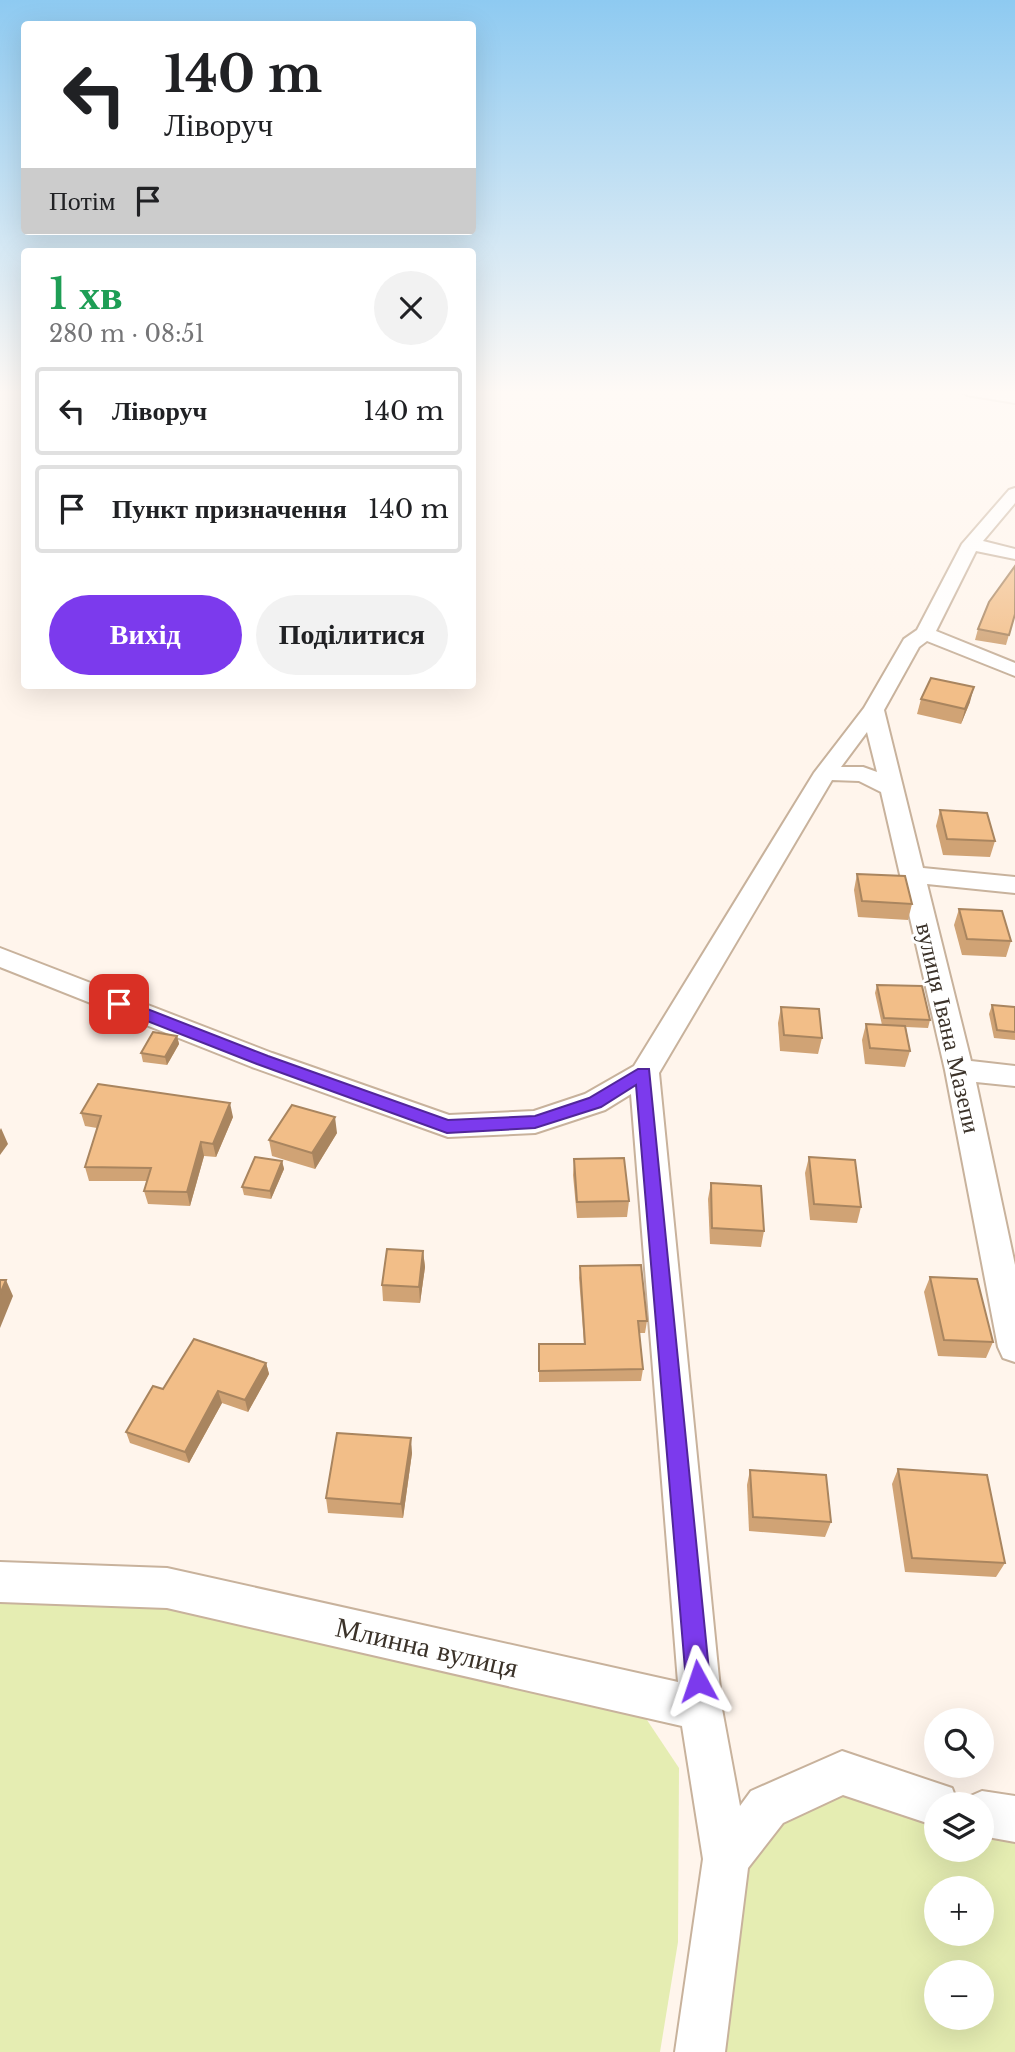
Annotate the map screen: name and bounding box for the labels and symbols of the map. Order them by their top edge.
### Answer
street label: вулиця Івана Мазепи [910,920,987,1136]
pin [89,974,149,1034]
street label: Млинна вулиця [332,1609,522,1686]
position arrow [661,1644,735,1718]

